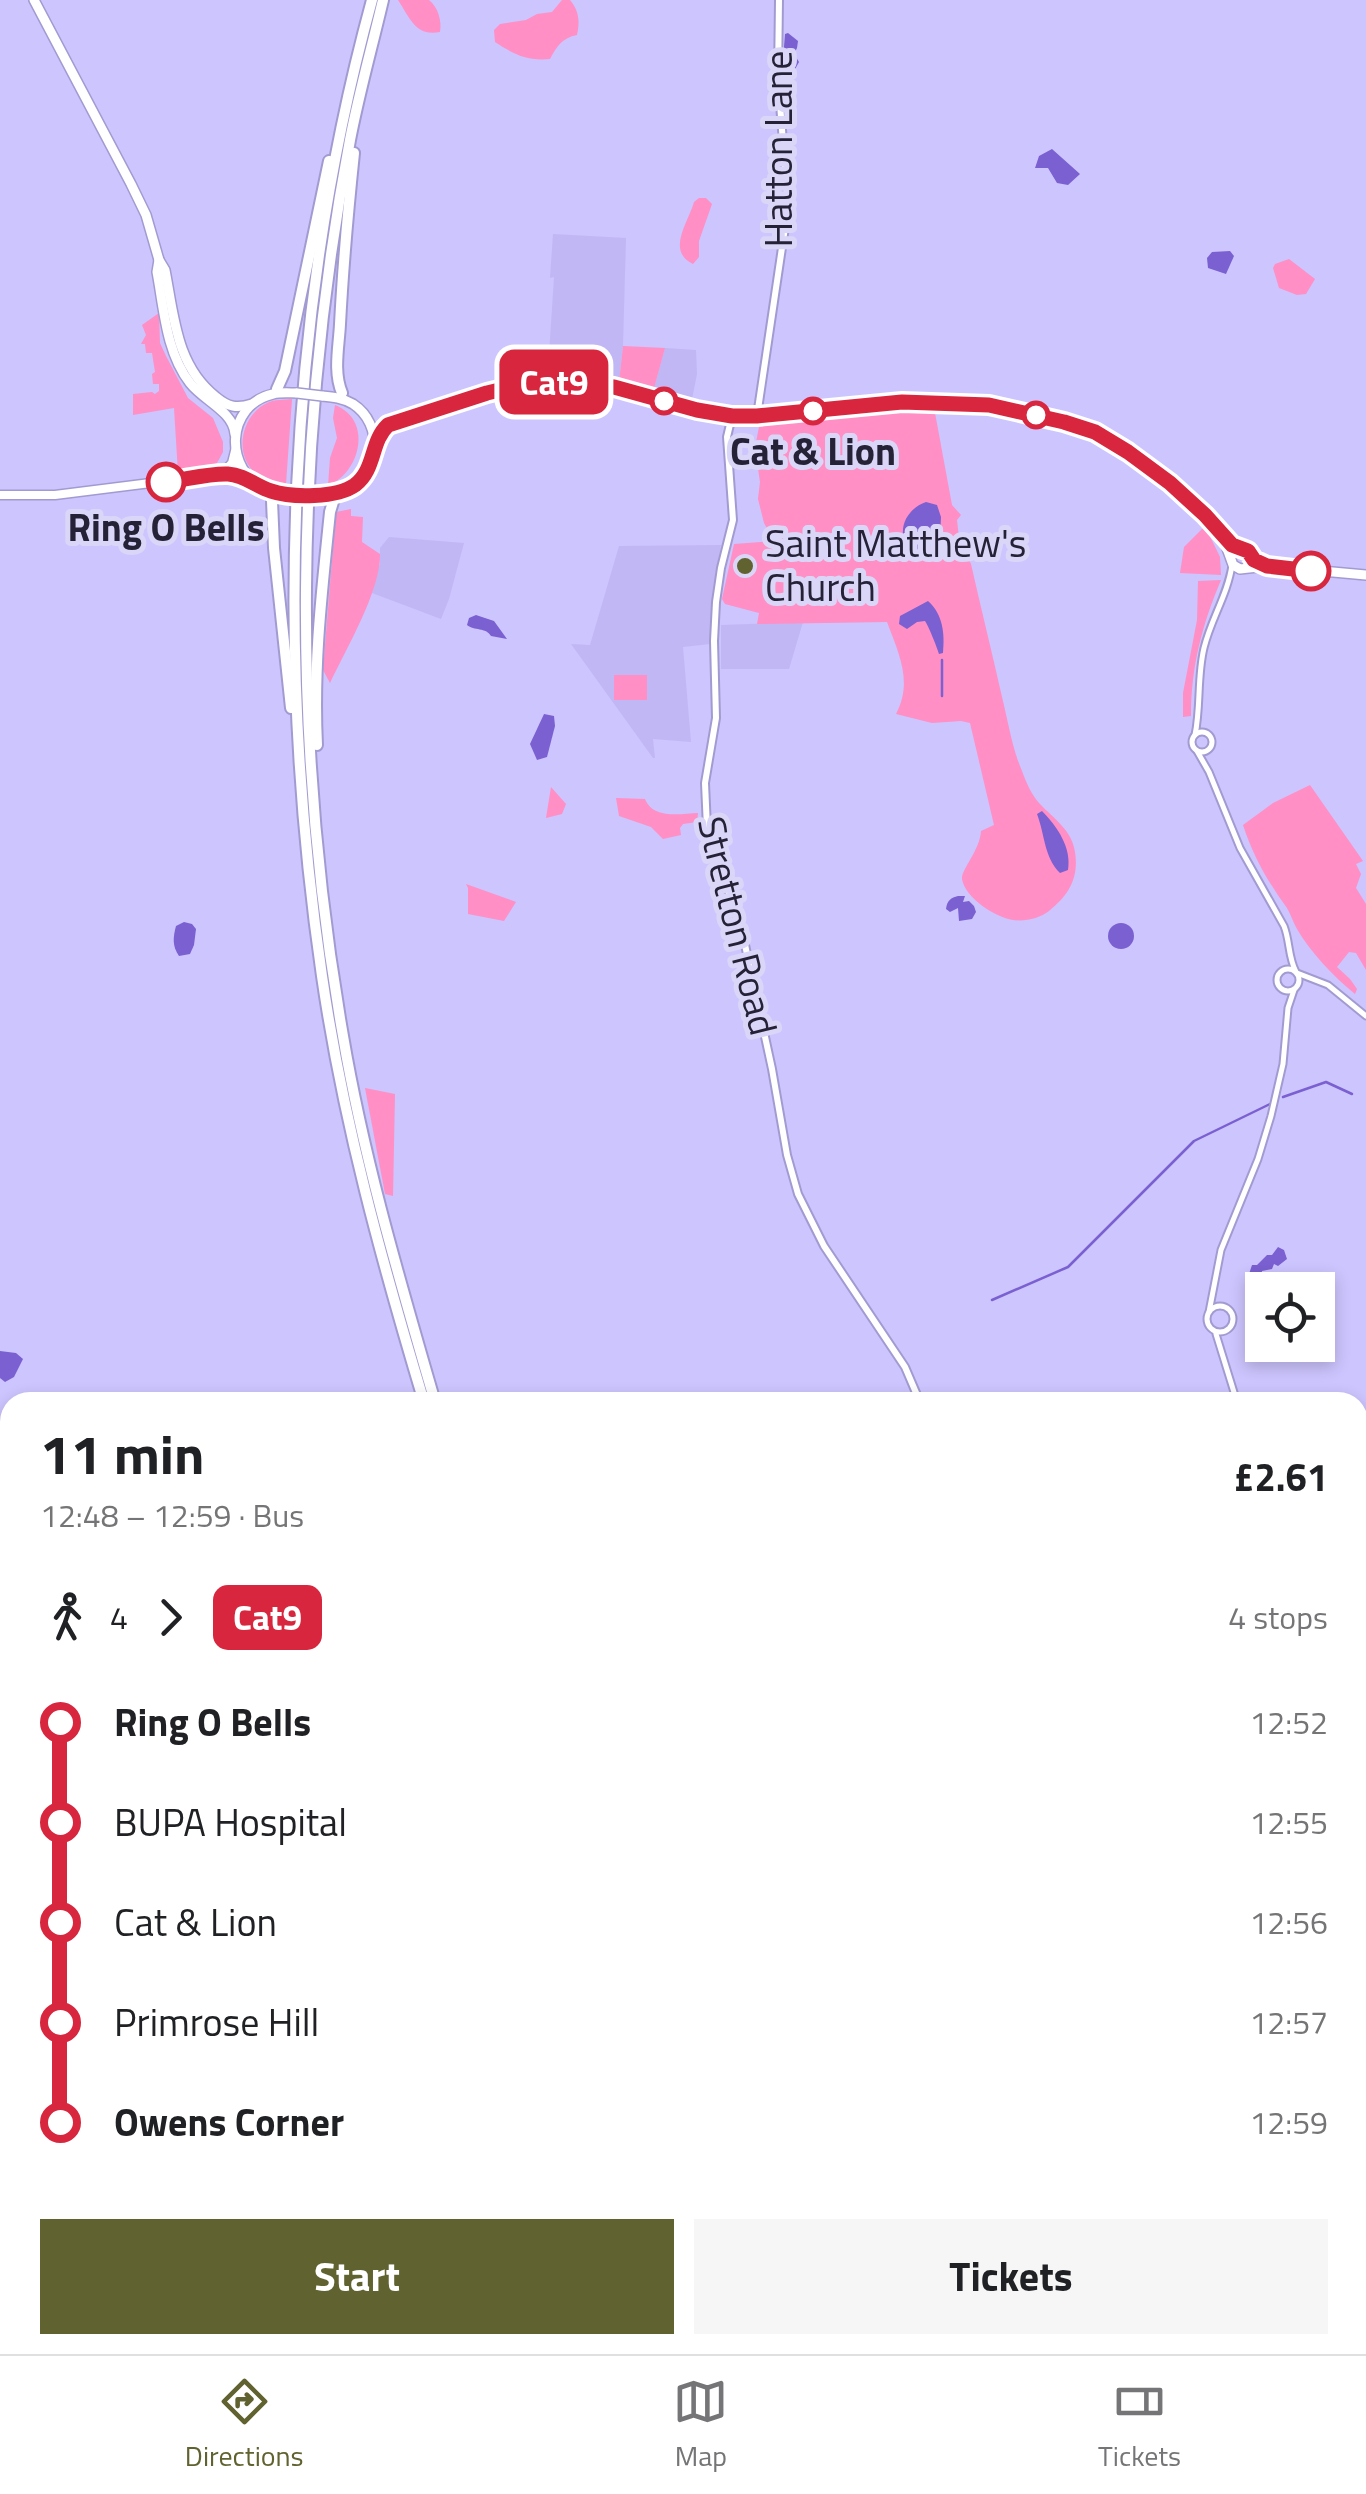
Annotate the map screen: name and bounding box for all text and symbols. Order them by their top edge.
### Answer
street label: Hatton Lane [749,50,807,248]
line badge: Cat9 [484,350,624,414]
text: Cat9 [519,355,589,409]
unlabelled marker [651,388,677,414]
marker: Cat & Lion [800,398,826,424]
unlabelled marker [1023,402,1049,428]
place label: Cat & Lion [730,422,896,480]
marker: Ring O Bells [147,463,185,501]
place label: Ring O Bells [67,498,265,556]
place label: Saint Matthew's Church [765,514,1026,616]
unlabelled marker [1292,552,1330,590]
marker: Saint Matthew's Church [734,555,756,577]
street label: Stretton Road [683,810,793,1041]
map controls [1245,1272,1335,1362]
button: locate [1245,1272,1335,1362]
text: 11 min [40,1412,204,1495]
text: £2.61 [1233,1448,1328,1506]
text: 12:48 – 12:59 · Bus [40,1491,304,1539]
icon: walk [40,1590,95,1645]
icon: forward [143,1590,198,1645]
text: Cat9 [233,1590,302,1644]
text: 4 [110,1593,128,1641]
text: 4 stops [1228,1593,1328,1641]
text: Ring O Bells [114,1693,311,1751]
text: 12:52 [1249,1698,1328,1746]
text: BUPA Hospital [114,1793,347,1851]
text: 12:55 [1249,1798,1328,1846]
text: Cat & Lion [114,1893,277,1951]
text: 12:56 [1249,1898,1328,1946]
text: Primrose Hill [114,1993,319,2051]
text: 12:57 [1249,1998,1328,2046]
text: Owens Corner [114,2093,344,2151]
text: 12:59 [1249,2098,1328,2146]
button: Start [40,2219,674,2334]
button: Tickets [694,2219,1328,2334]
tab: Directions [185,2374,304,2477]
tab: Map [673,2374,728,2477]
tab: Tickets [1098,2374,1181,2477]

